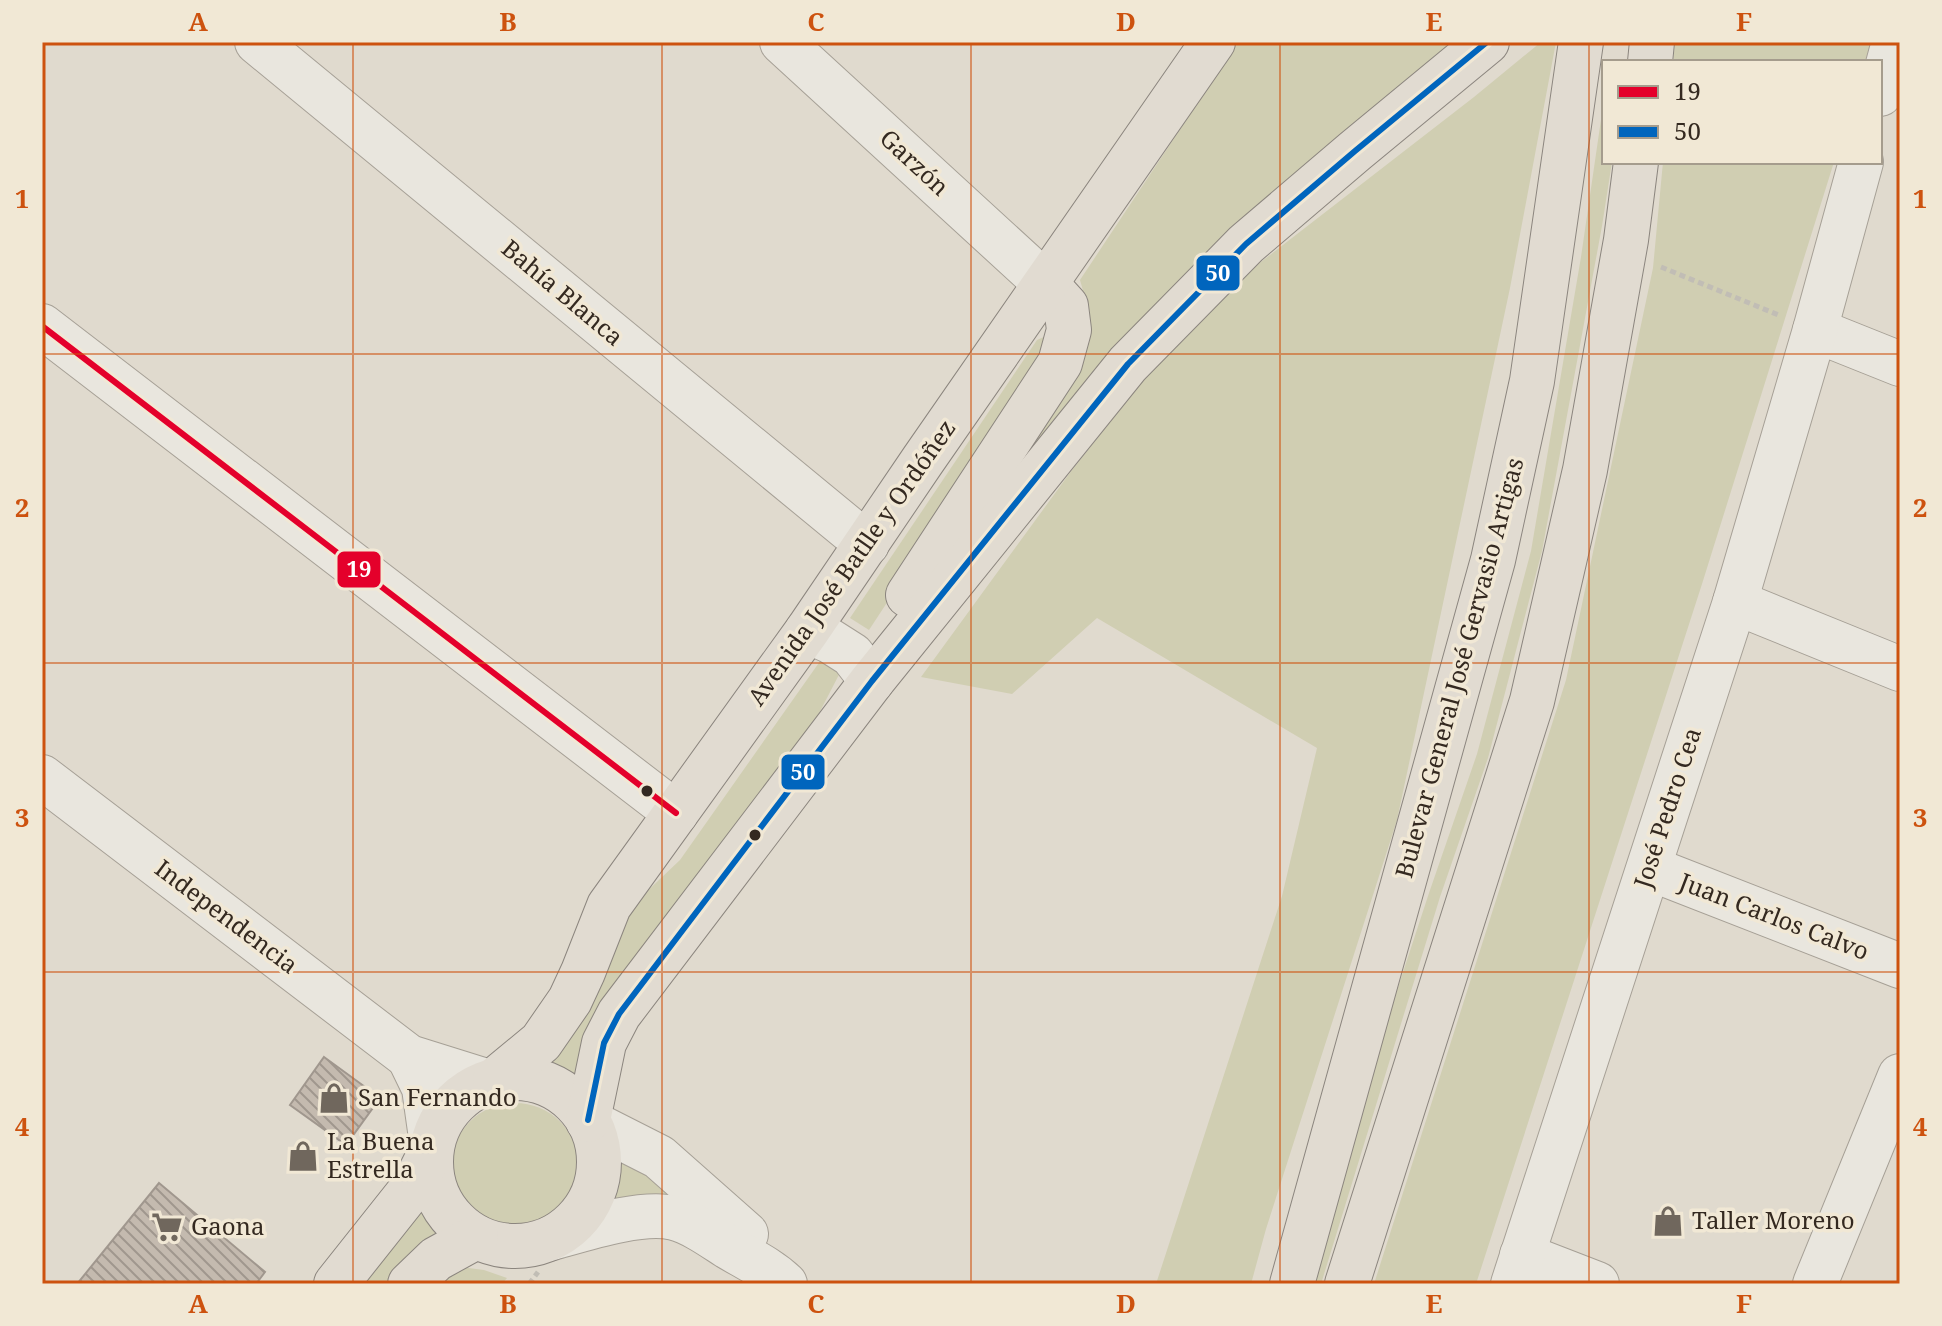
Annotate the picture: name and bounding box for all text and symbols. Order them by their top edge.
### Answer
text: A [188,3,208,39]
text: B [499,3,517,39]
text: C [807,3,825,39]
text: D [1116,3,1136,39]
text: E [1426,3,1443,39]
text: F [1736,3,1752,39]
legend [1602,60,1882,164]
text: 19 [1674,74,1701,107]
text: 50 [1674,114,1701,147]
street label: Garzón [873,121,957,202]
text: 1 [15,180,29,216]
text: 1 [1913,180,1927,216]
street label: Bahía Blanca [495,231,631,352]
line badge: 50 [1195,254,1241,292]
text: 50 [1206,257,1230,287]
street label: Avenida José Batlle y Ordóñez [739,413,962,712]
street label: Bulevar General José Gervasio Artigas [1386,454,1531,881]
text: 2 [15,489,29,525]
text: 2 [1913,489,1927,525]
line badge: 19 [336,550,382,589]
text: 19 [347,553,371,583]
street label: José Pedro Cea [1625,723,1708,893]
line badge: 50 [780,753,826,791]
text: 50 [791,756,815,786]
unlabelled marker [639,783,655,799]
text: 3 [15,799,29,835]
text: 3 [1913,799,1927,835]
unlabelled marker [747,827,763,843]
street label: Independencia [149,851,305,980]
street label: Juan Carlos Calvo [1674,864,1874,967]
place label: San Fernando [358,1080,517,1113]
shop icon: San Fernando [317,1081,351,1115]
text: 4 [15,1108,30,1144]
text: 4 [1913,1108,1928,1144]
place label: La Buena Estrella [327,1124,434,1185]
shop icon: La Buena Estrella [286,1139,320,1173]
place label: Taller Moreno [1692,1203,1855,1236]
shop icon: Taller Moreno [1651,1204,1685,1238]
place label: Gaona [191,1209,265,1242]
supermarket icon: Gaona [150,1210,184,1244]
text: A [188,1285,208,1321]
text: B [499,1285,517,1321]
text: C [807,1285,825,1321]
text: D [1116,1285,1136,1321]
text: E [1426,1285,1443,1321]
text: F [1736,1285,1752,1321]

